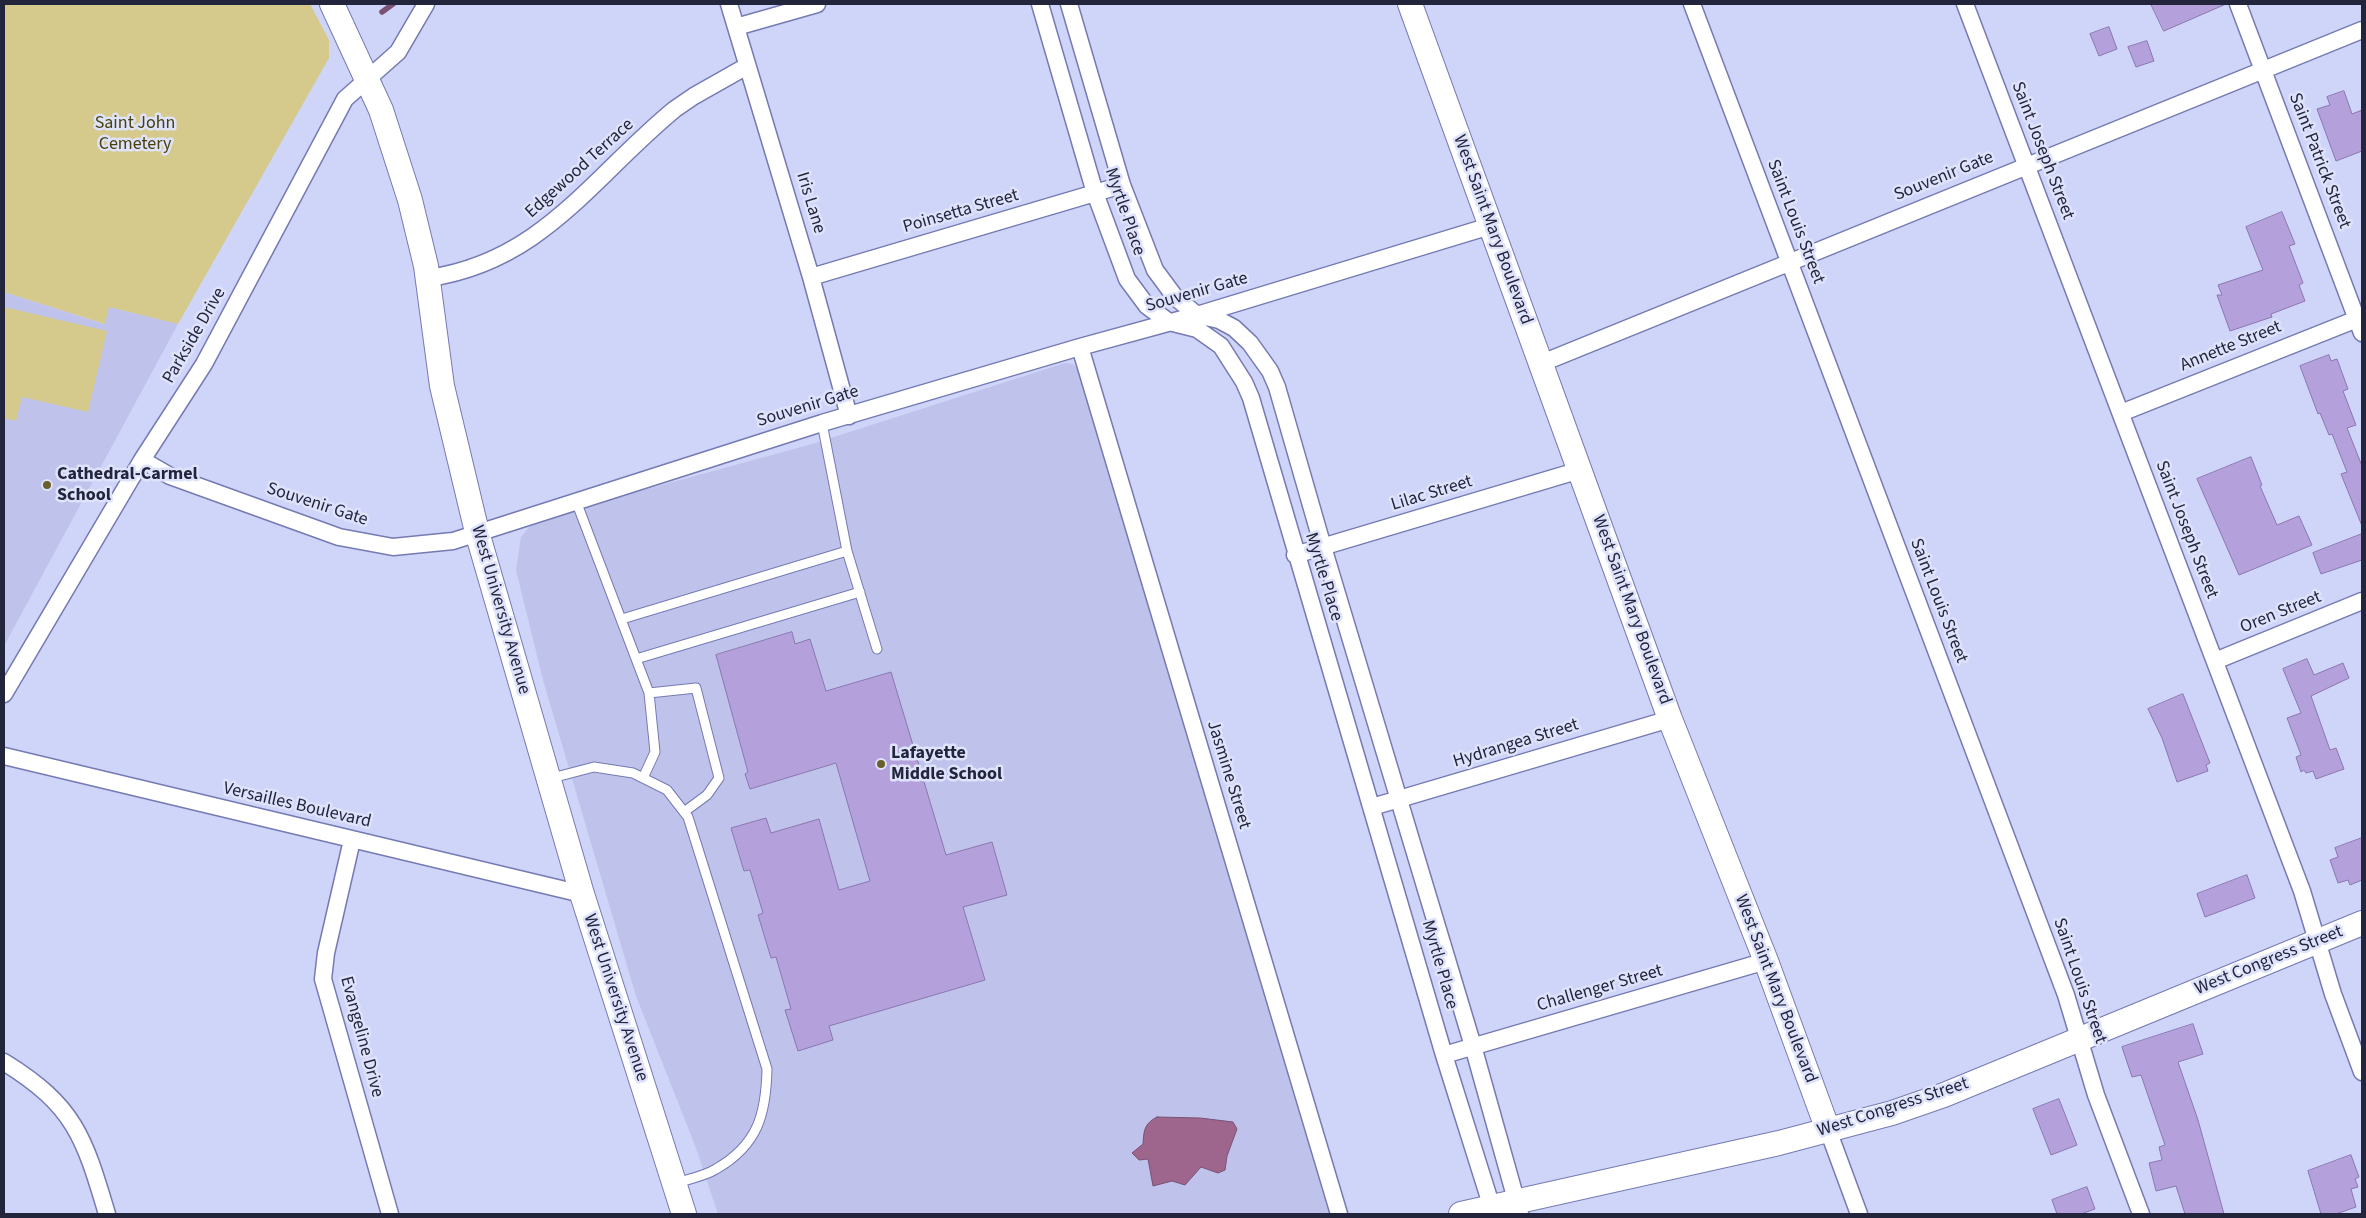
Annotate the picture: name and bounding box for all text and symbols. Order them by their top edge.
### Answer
street label: Saint Joseph Street [2006,79,2078,223]
street label: Saint Patrick Street [2283,90,2355,232]
park label: Saint John Cemetery [95,113,175,156]
street label: Edgewood Terrace [521,115,639,223]
street label: West Saint Mary Boulevard [1448,132,1536,328]
street label: Souvenir Gate [1891,147,1997,207]
street label: Saint Louis Street [1761,157,1829,287]
street label: Myrtle Place [1099,165,1149,259]
street label: Iris Lane [790,170,830,236]
street label: Poinsetta Street [901,185,1021,239]
street label: Souvenir Gate [1143,268,1251,318]
street label: Parkside Drive [159,284,231,388]
street label: Annette Street [2177,317,2285,377]
street label: Souvenir Gate [755,381,861,433]
street label: Saint Joseph Street [2150,458,2222,602]
place label: Cathedral-Carmel School [57,464,198,506]
street label: Lilac Street [1389,471,1475,517]
street label: Souvenir Gate [264,478,370,532]
marker: Cathedral-Carmel School [41,479,53,491]
street label: West Saint Mary Boulevard [1587,512,1675,708]
street label: West University Avenue [466,523,534,697]
street label: Myrtle Place [1299,530,1347,624]
street label: Saint Louis Street [1904,536,1972,666]
street label: Oren Street [2237,587,2325,639]
street label: Hydrangea Street [1451,715,1581,773]
street label: Jasmine Street [1201,718,1255,832]
place label: Lafayette Middle School [891,743,1002,786]
marker: Lafayette Middle School [875,758,887,770]
street label: Versailles Boulevard [221,778,373,834]
street label: West Saint Mary Boulevard [1729,892,1821,1086]
street label: West University Avenue [578,912,652,1084]
street label: Saint Louis Street [2047,915,2111,1047]
street label: Myrtle Place [1416,918,1462,1012]
street label: West Congress Street [2192,921,2346,1001]
street label: Challenger Street [1535,961,1665,1017]
street label: Evangeline Drive [334,974,388,1100]
street label: West Congress Street [1815,1073,1971,1143]

